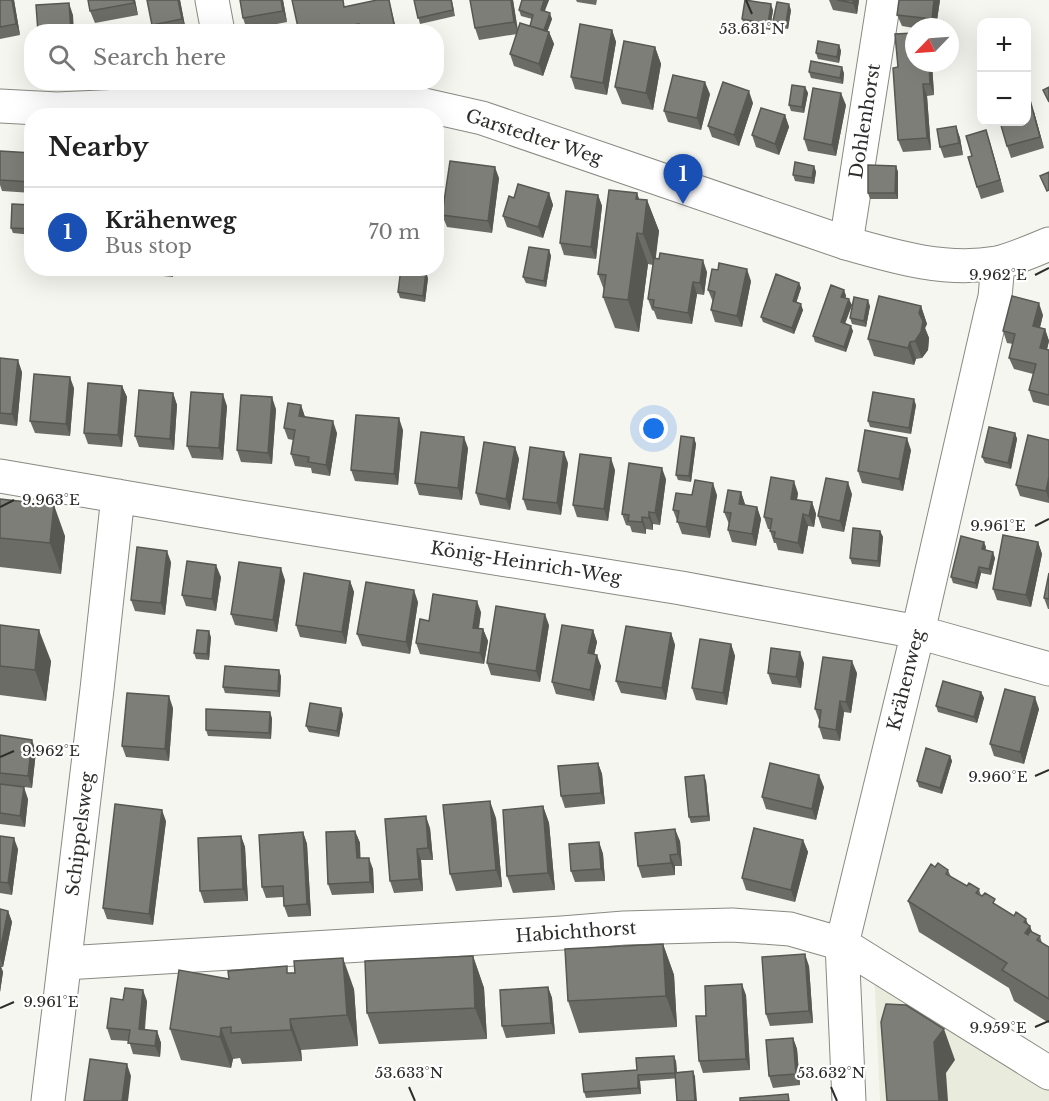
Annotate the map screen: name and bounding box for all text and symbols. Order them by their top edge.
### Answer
north arrow [905,18,959,72]
map controls [977,18,1031,126]
button: + [977,18,1031,72]
text: 53.631°N [719,19,785,38]
search box [24,24,444,90]
icon: search [45,41,78,74]
text: Search here [93,44,226,71]
street label: Dohlenhorst [845,62,885,180]
button: − [977,72,1031,126]
street label: Garstedter Weg [463,105,605,170]
text: Nearby [48,131,149,163]
pin: 1 [664,154,702,204]
text: Krähenweg [105,207,236,234]
text: 1 [63,220,72,244]
text: 70 m [368,220,420,244]
text: Bus stop [105,234,192,258]
text: 9.962°E [969,265,1027,284]
your location [639,414,668,443]
text: 9.963°E [22,490,80,509]
text: 9.961°E [970,516,1026,535]
street label: König-Heinrich-Weg [429,537,623,589]
street label: Krähenweg [883,627,929,733]
text: 9.962°E [22,741,80,760]
text: 9.960°E [968,767,1028,786]
street label: Schippelsweg [61,771,99,897]
street label: Habichthorst [515,917,637,947]
text: 9.961°E [23,992,79,1011]
text: 9.959°E [969,1018,1027,1037]
text: 53.633°N [375,1063,443,1082]
text: 53.632°N [797,1063,865,1082]

